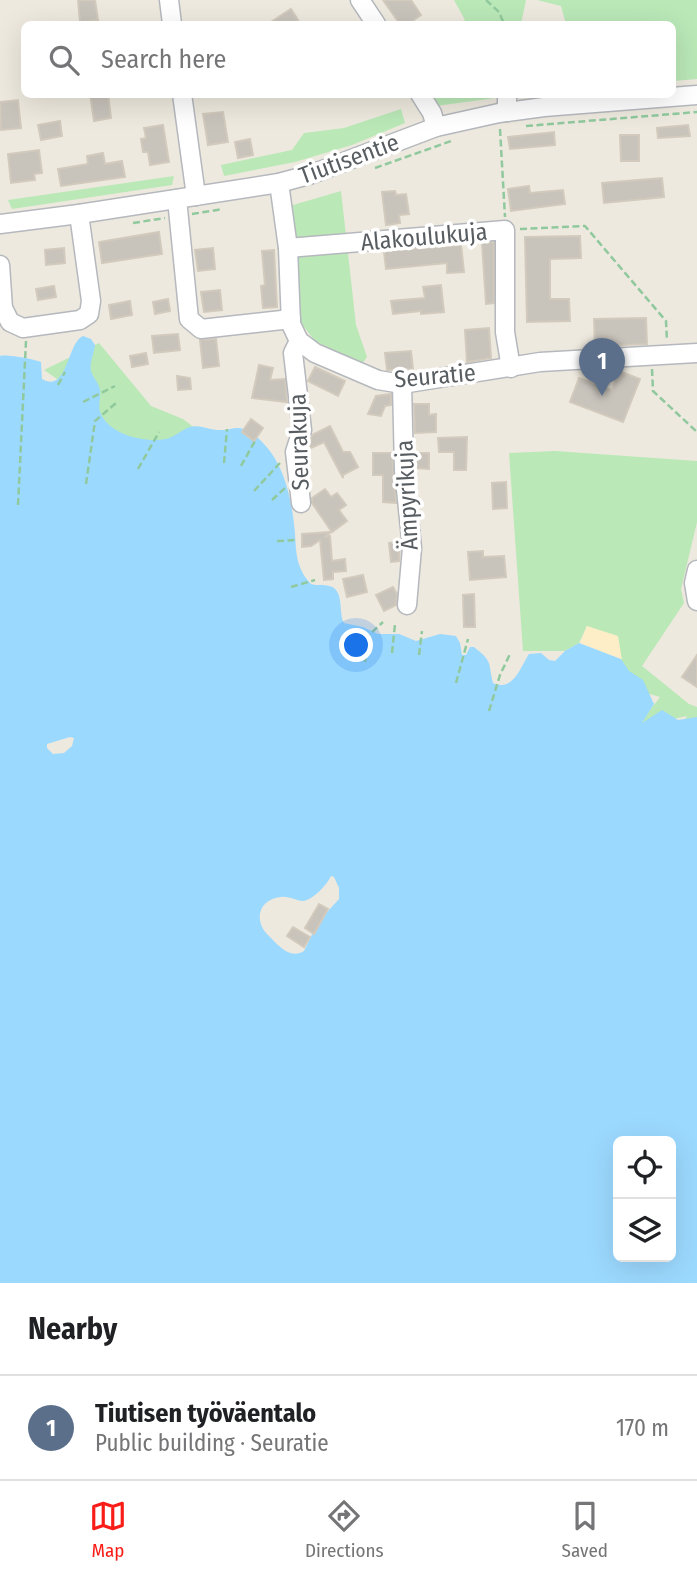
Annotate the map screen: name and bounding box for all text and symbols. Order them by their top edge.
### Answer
search box [21,21,676,98]
icon: search [45,41,83,79]
text: Search here [101,44,226,75]
street label: Tiutisentie [295,128,403,190]
street label: Alakoulukuja [360,218,488,256]
pin: 1 [579,338,625,396]
street label: Seuratie [393,359,477,393]
street label: Seurakuja [283,393,315,491]
street label: Ämpyrikuja [390,439,424,551]
your location [339,628,373,662]
map controls [613,1136,676,1262]
button: locate [613,1136,676,1199]
button: layers [613,1199,676,1262]
text: Nearby [28,1311,117,1347]
text: Tiutisen työväentalo [95,1398,316,1429]
text: 1 [46,1414,56,1442]
text: 170 m [616,1414,669,1442]
text: Public building · Seuratie [95,1429,329,1457]
tab: Map [89,1497,127,1562]
tab: Directions [305,1497,384,1562]
tab: Saved [562,1497,608,1562]

